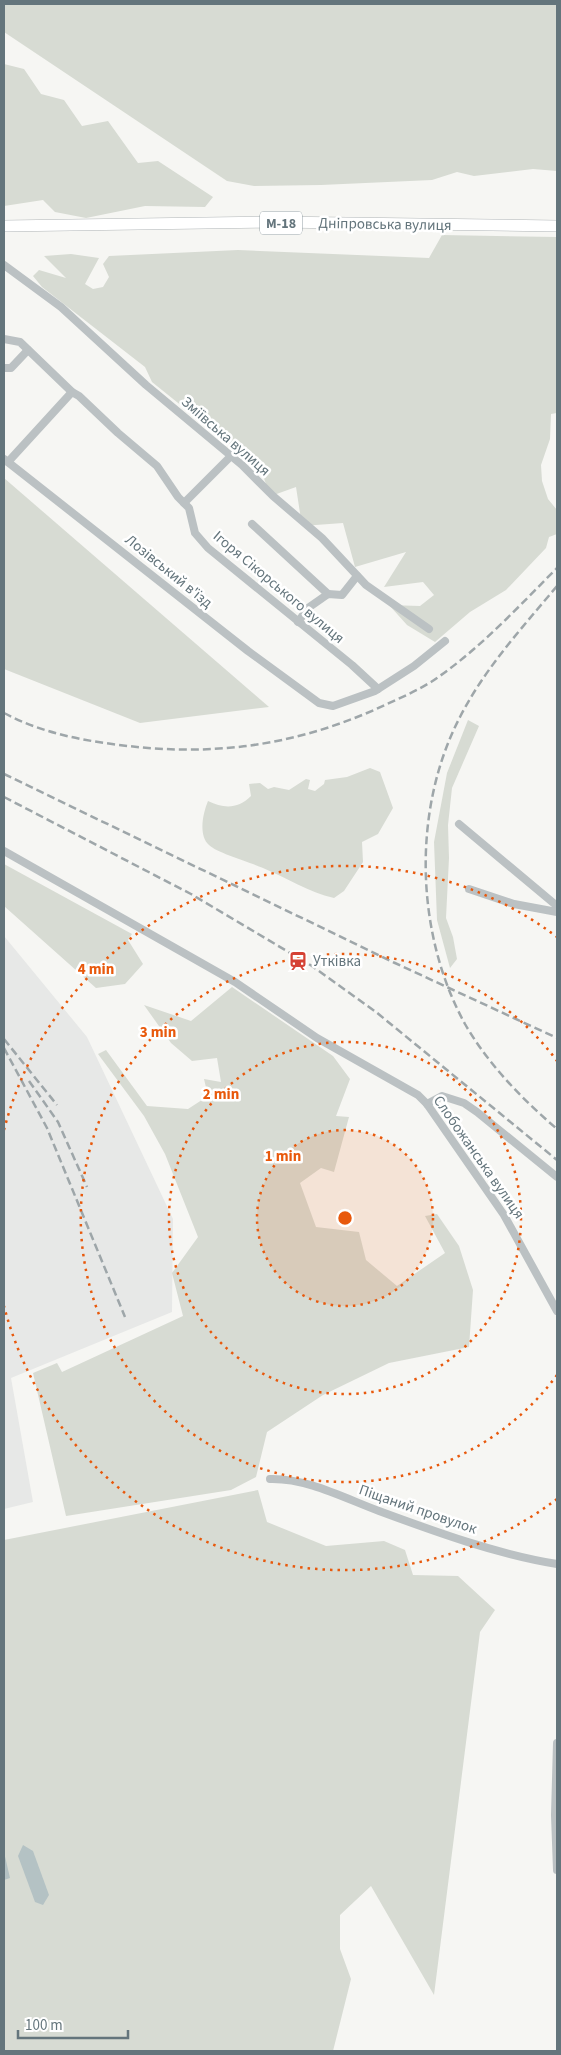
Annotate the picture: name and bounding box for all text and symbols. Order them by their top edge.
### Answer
road number: М-18 [260,212,302,234]
street label: Дніпровська вулиця [318,213,452,236]
street label: Зміївська вулиця [177,392,275,481]
street label: Ігоря Сікорського вулиця [208,526,349,649]
street label: Лозівський в'їзд [121,530,217,613]
station icon: Уткiвка [287,950,309,972]
place label: Уткiвка [313,951,361,972]
text: 4 min [78,959,114,980]
text: 3 min [140,1022,176,1043]
text: 2 min [203,1084,239,1105]
street label: Слобожанська вулиця [428,1091,529,1223]
text: 1 min [265,1146,301,1167]
centre of rings [336,1209,354,1227]
street label: Піщаний провулок [356,1479,480,1540]
scale bar [18,2008,128,2040]
text: 100 m [25,2015,63,2036]

